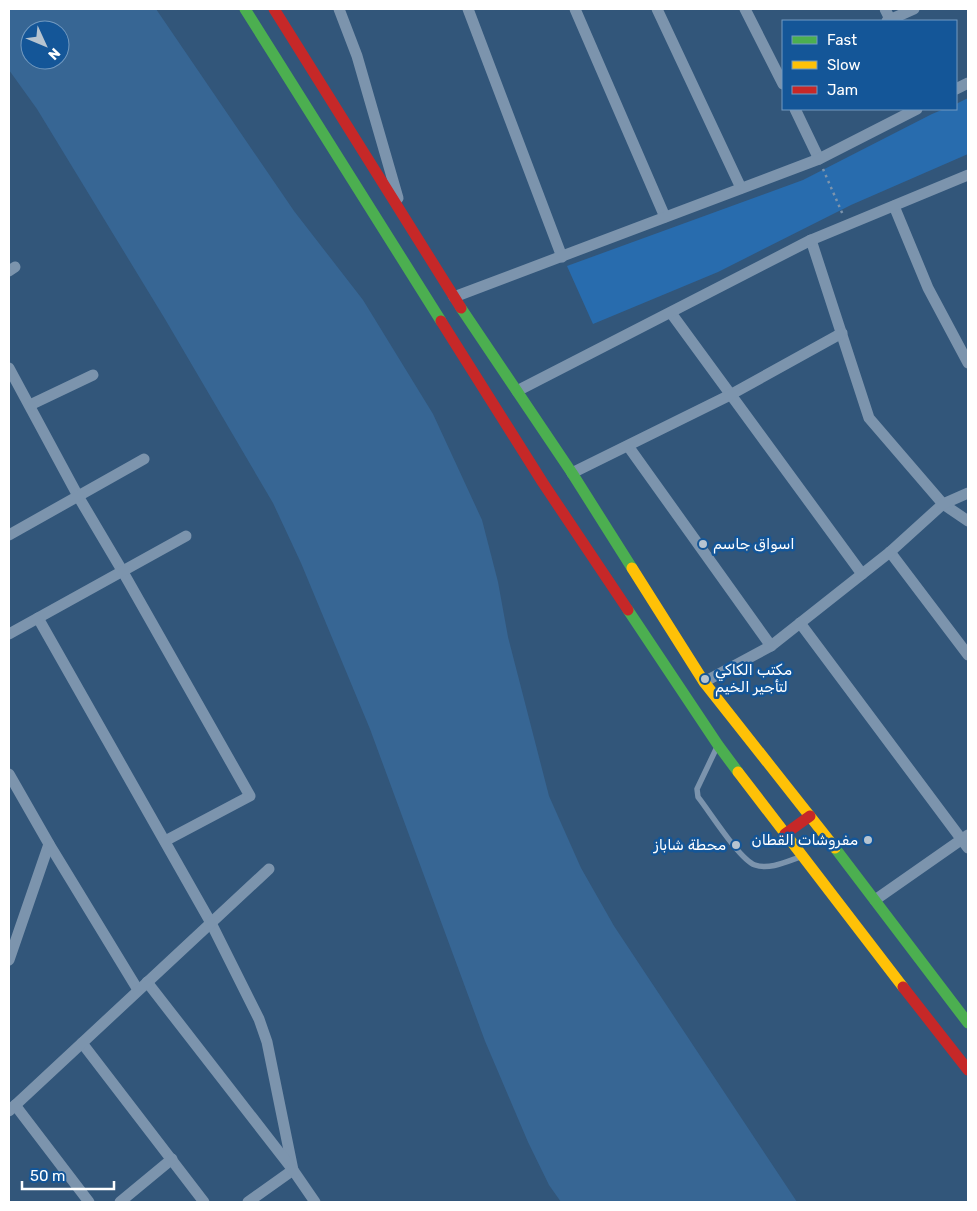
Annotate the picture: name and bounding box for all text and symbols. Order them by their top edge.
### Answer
north arrow [20,20,70,70]
legend [782,20,957,110]
text: Fast [827,31,857,49]
text: N [44,44,64,63]
text: Slow [827,56,860,74]
text: Jam [827,81,858,99]
place label: اسواق جاسم [713,535,795,554]
marker: اسواق جاسم [697,538,709,550]
place label: مكتب الكاكي لتأجير الخيم [715,661,792,697]
marker: مكتب الكاكي لتأجير الخيم [699,673,711,685]
place label: مفروشات القطان [752,831,858,850]
marker: مفروشات القطان [862,834,874,846]
place label: محطة شاباز [653,836,726,854]
marker: محطة شاباز [730,839,742,851]
scale bar [22,1158,115,1190]
text: 50 m [30,1167,65,1185]

